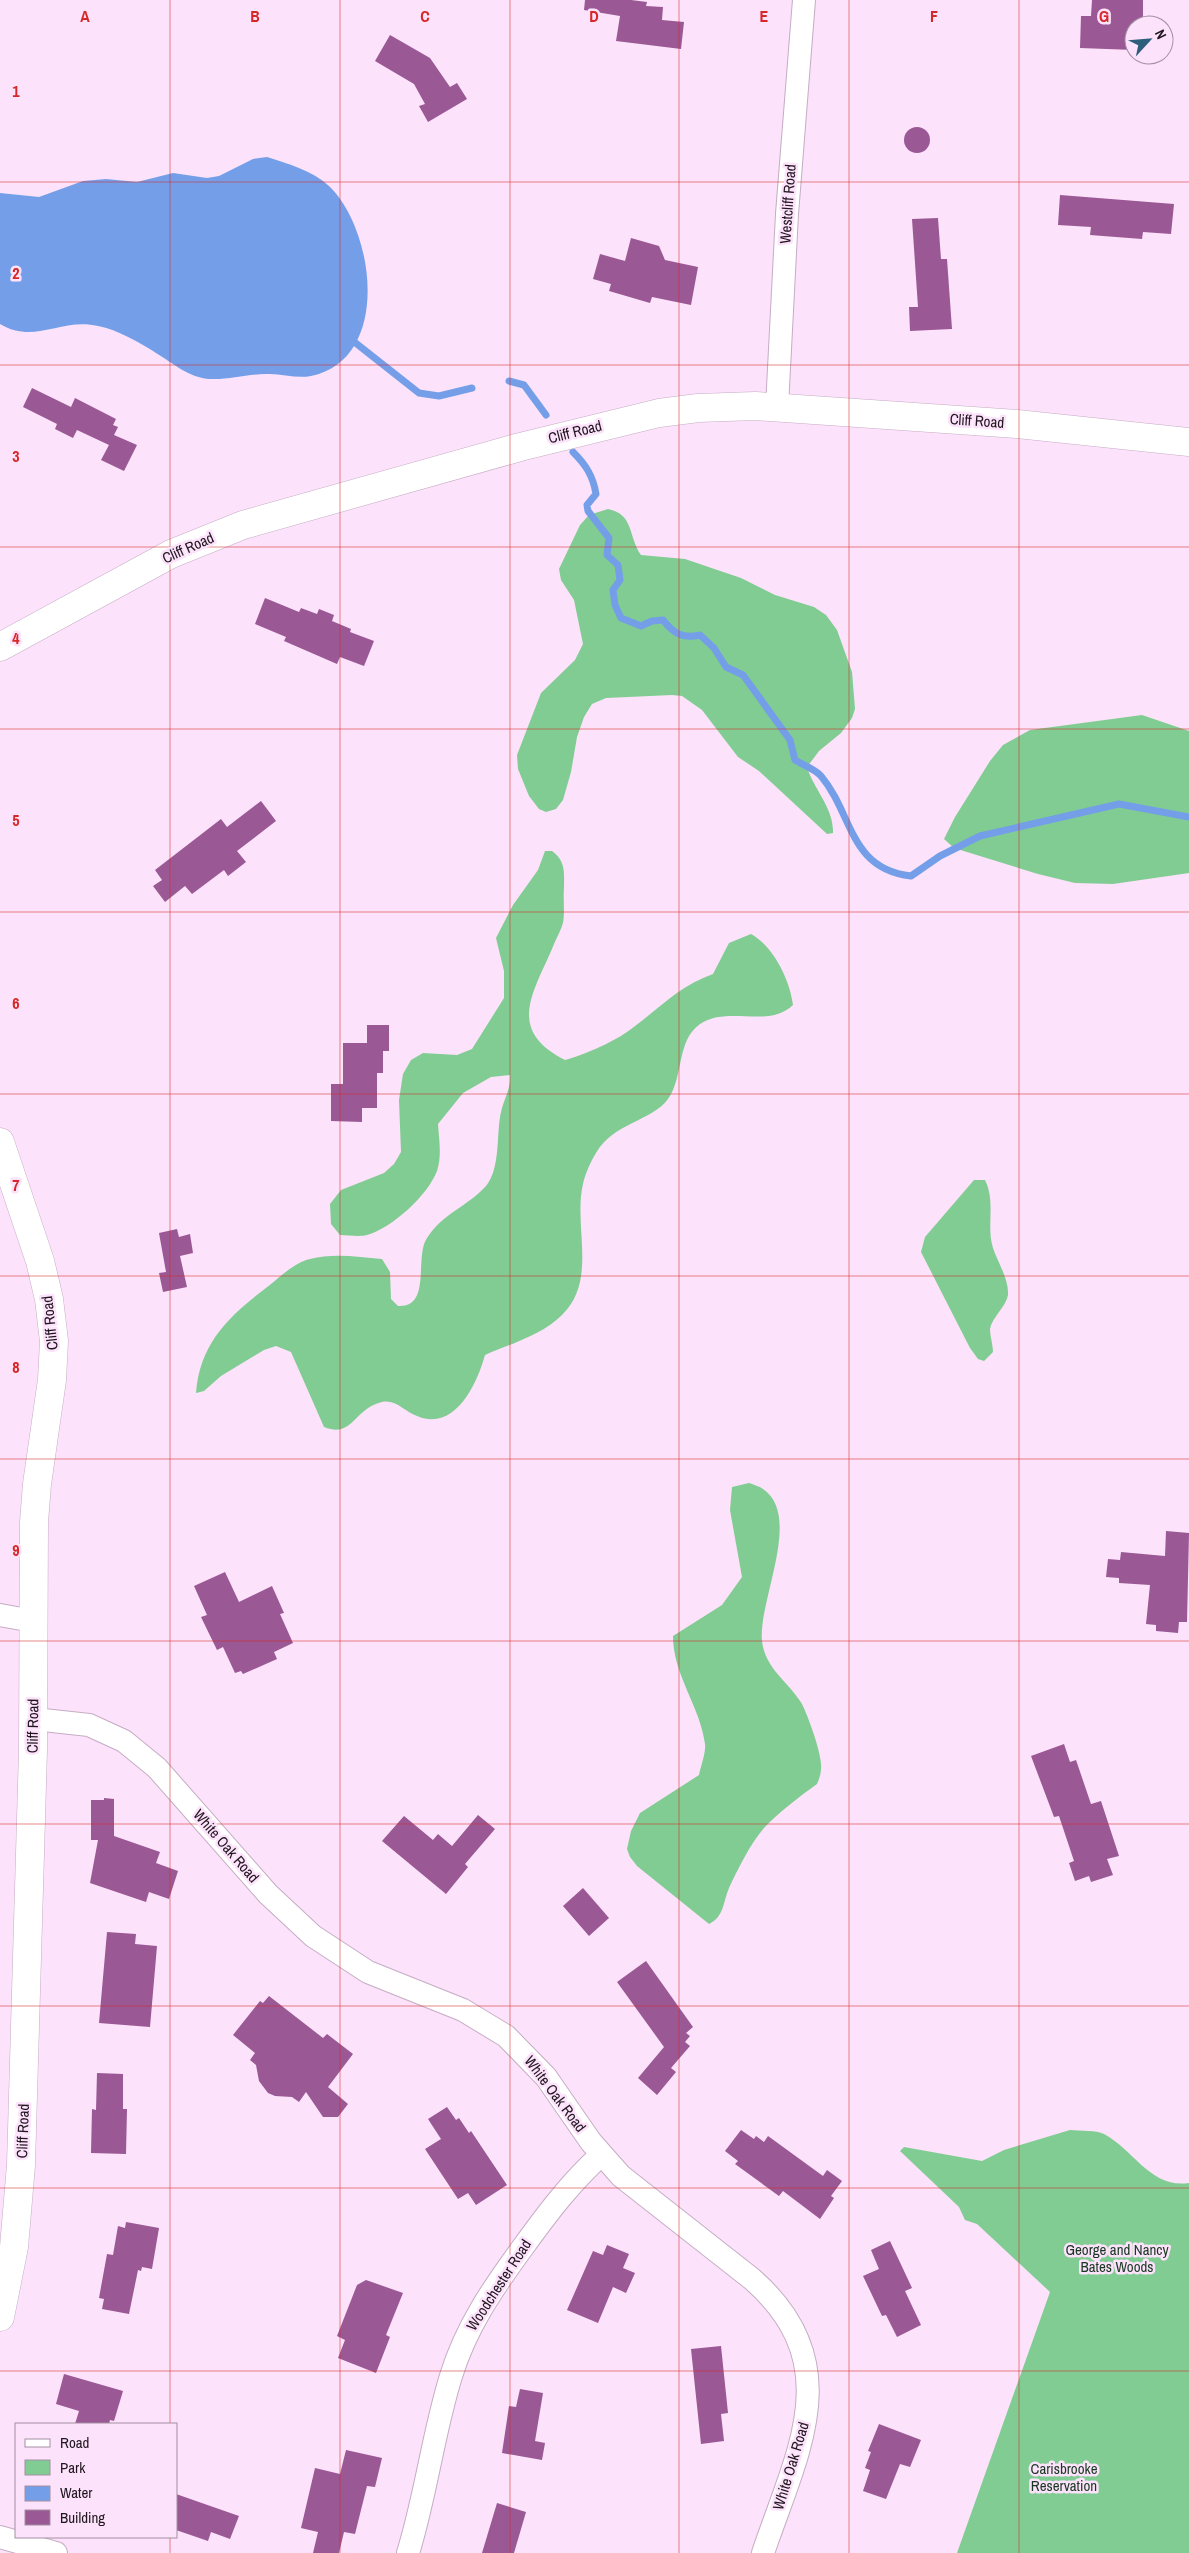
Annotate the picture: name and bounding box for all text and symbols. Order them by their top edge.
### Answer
text: A [80,5,90,27]
text: B [250,5,260,27]
text: C [420,5,430,27]
text: D [589,5,599,27]
text: E [760,5,769,27]
text: F [930,5,938,27]
text: G [1099,5,1109,27]
north arrow [1124,15,1174,65]
text: N [1151,27,1171,42]
text: 1 [12,80,20,102]
street label: Westcliff Road [774,164,801,244]
text: 2 [12,262,20,284]
street label: Cliff Road [949,408,1005,433]
street label: Cliff Road [546,415,604,448]
text: 3 [12,445,20,467]
street label: Cliff Road [159,527,217,568]
text: 4 [12,627,20,649]
text: 5 [12,809,20,831]
text: 6 [12,992,20,1014]
text: 7 [12,1174,20,1196]
street label: Cliff Road [36,1295,63,1351]
text: 8 [12,1356,20,1378]
text: 9 [12,1539,20,1561]
street label: Cliff Road [22,1699,43,1753]
street label: White Oak Road [189,1804,264,1887]
street label: White Oak Road [520,2051,591,2136]
street label: Cliff Road [11,2103,34,2159]
street label: Woodchester Road [461,2235,536,2335]
park label: George and Nancy Bates Woods [1065,2239,1169,2277]
street label: White Oak Road [767,2419,814,2512]
legend [15,2423,178,2538]
text: Road [60,2432,89,2453]
text: Park [60,2457,86,2478]
park label: Carisbrooke Reservation [1031,2458,1098,2496]
text: Water [60,2482,92,2503]
text: Building [60,2507,105,2528]

